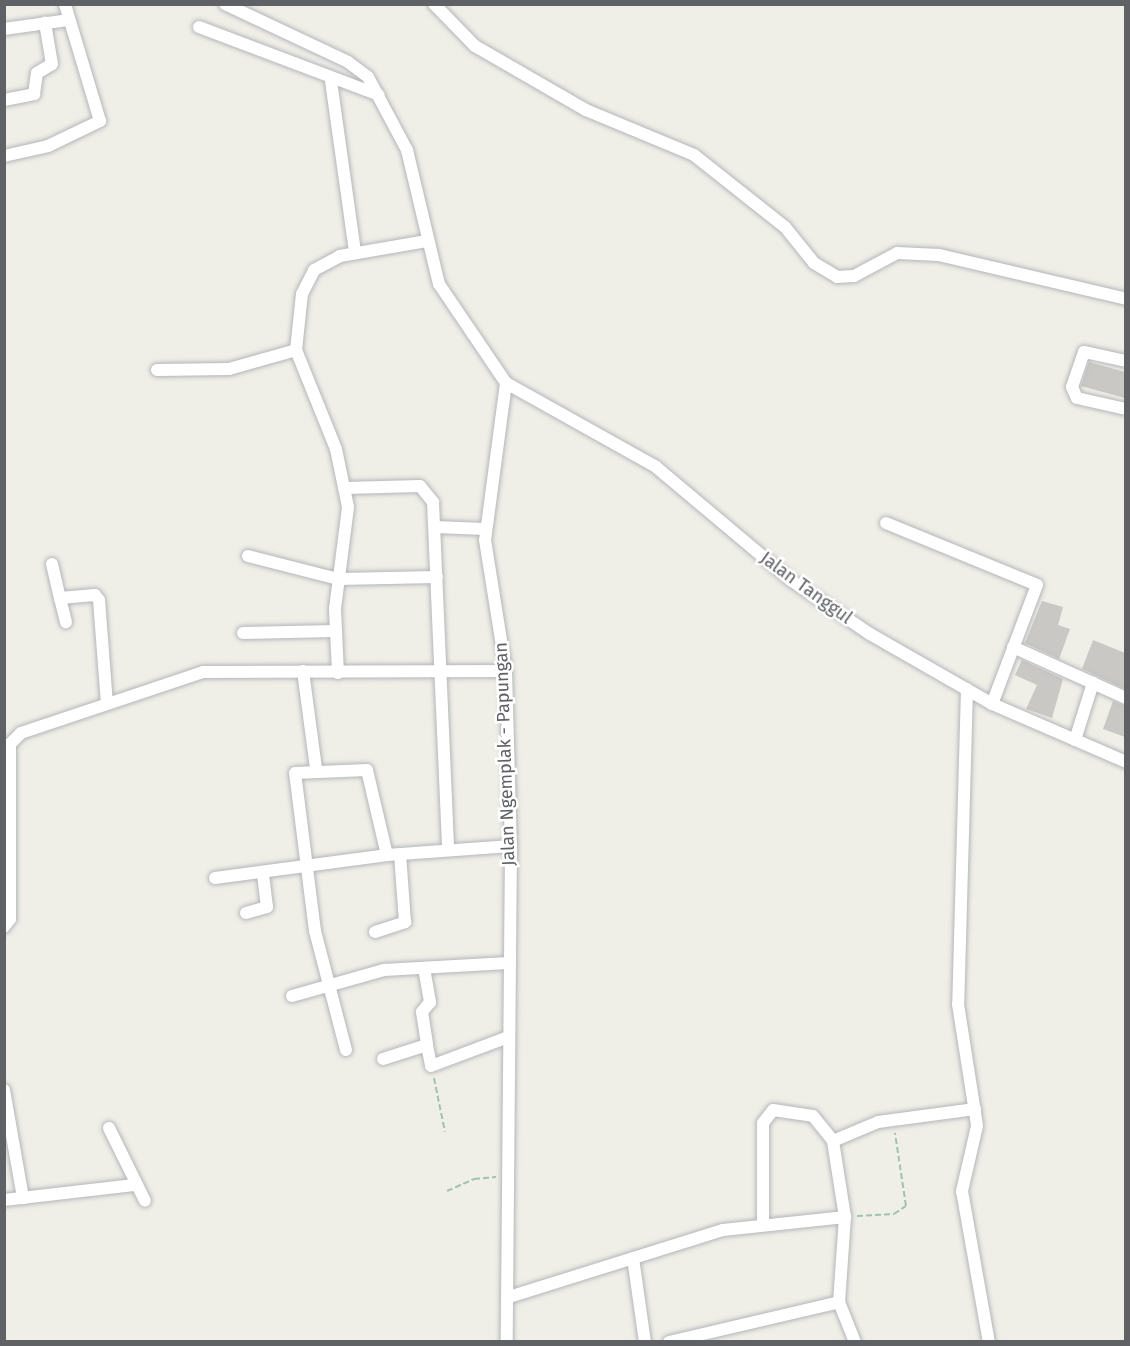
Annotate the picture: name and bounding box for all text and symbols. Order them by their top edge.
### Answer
street label: Jalan Tanggul [756,547,856,629]
street label: Jalan Ngemplak - Papungan [490,642,520,866]

